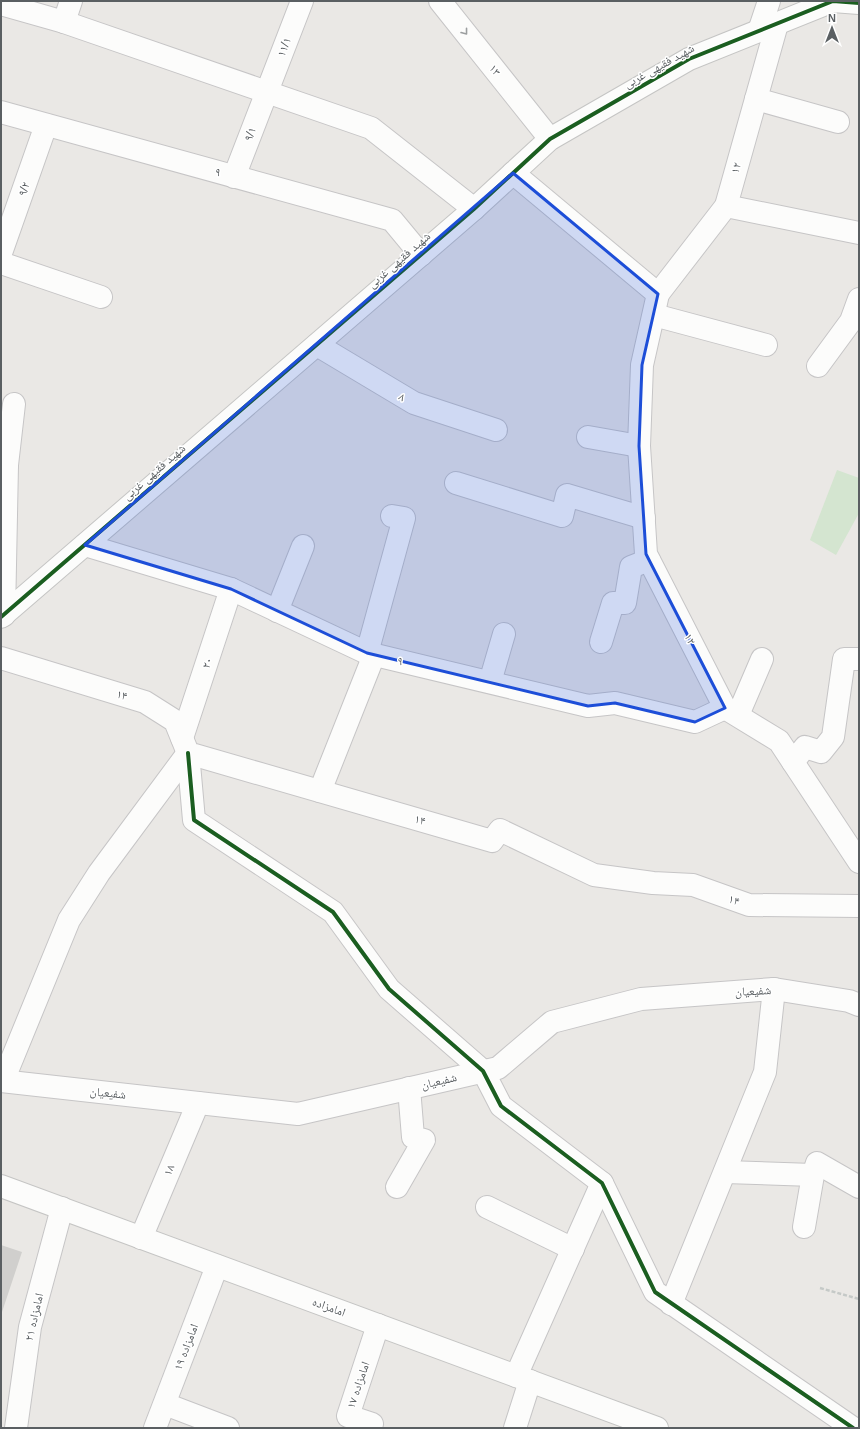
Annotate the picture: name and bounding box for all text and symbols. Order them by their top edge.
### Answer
north arrow [812,8,852,48]
text: N [828,12,836,24]
one-way arrow [460,27,467,34]
street label: ۱۱/۱ [274,35,294,59]
street label: شهید فقیهی غربی [621,41,697,91]
street label: ۱۳ [486,61,504,79]
street label: ۹/۱ [241,125,259,143]
street label: ۱۲ [728,161,744,175]
street label: ۹ [214,165,222,179]
street label: ۹/۲ [15,180,33,198]
street label: شهید فقیهی غربی [365,229,434,291]
street label: ۸ [396,390,408,405]
street label: شهید فقیهی غربی [120,441,189,503]
street label: ۱۲ [681,631,699,647]
street label: ۹ [396,654,404,668]
street label: ۲۰ [199,656,215,670]
street label: ۱۴ [115,687,129,703]
street label: ۱۴ [413,812,427,828]
street label: ۱۴ [727,892,741,908]
street label: شفیعیان [735,983,772,999]
street label: شفیعیان [420,1070,458,1092]
street label: شفیعیان [89,1084,127,1102]
street label: ۱۸ [160,1162,178,1178]
street label: امامزاده ۲۱ [22,1292,46,1342]
street label: امامزاده [310,1295,348,1320]
street label: امامزاده ۱۹ [171,1322,201,1372]
street label: امامزاده ۱۷ [343,1360,373,1410]

